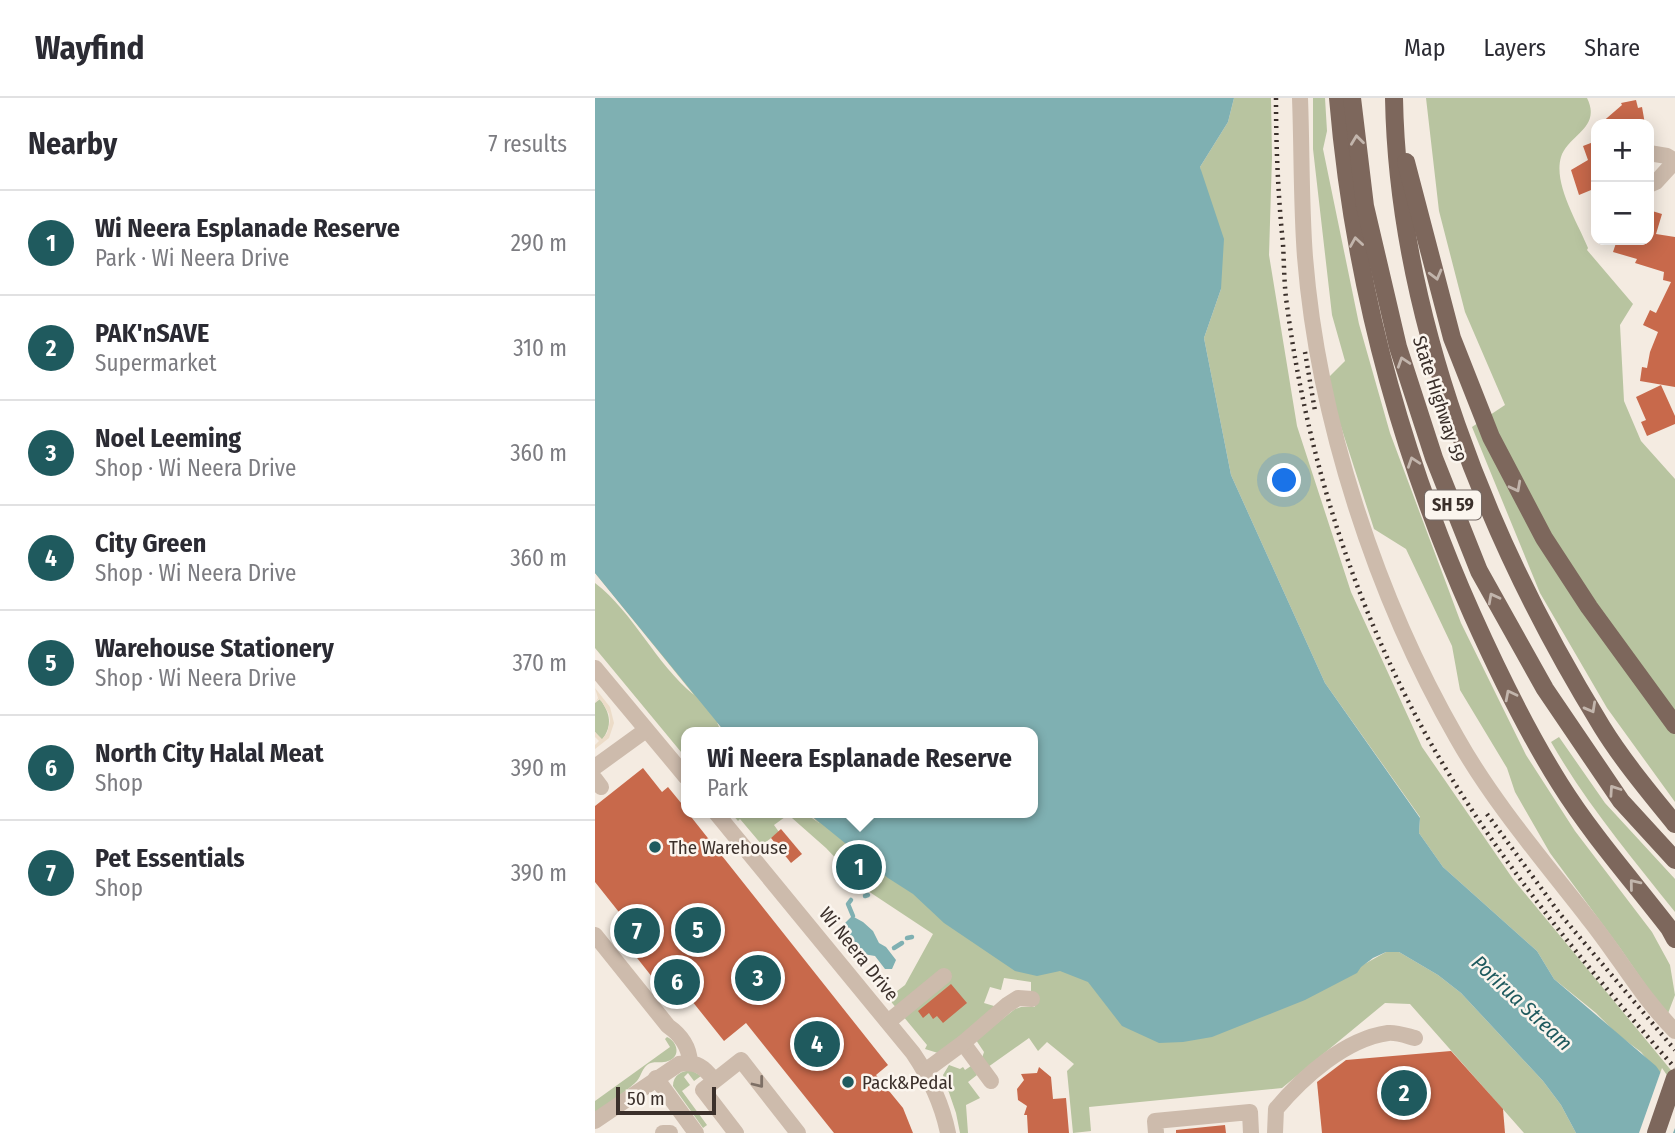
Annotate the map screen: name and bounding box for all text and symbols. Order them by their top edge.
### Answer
text: Wayfind [35,28,144,68]
text: Map [1404,34,1446,62]
text: Layers [1484,34,1546,62]
text: Share [1584,34,1640,62]
map controls [1591,119,1654,245]
button: + [1591,119,1654,182]
text: Nearby [28,126,117,162]
text: 7 results [488,130,567,158]
one-way arrow [1349,134,1364,146]
button: − [1591,182,1654,245]
text: Wi Neera Esplanade Reserve [95,213,400,244]
text: 1 [46,229,56,257]
text: 290 m [511,229,567,257]
one-way arrow [1349,236,1364,248]
text: Park · Wi Neera Drive [95,244,289,272]
one-way arrow [1428,269,1442,281]
text: PAK'nSAVE [95,318,209,349]
street label: State Highway 59 [1408,333,1470,465]
text: 2 [46,334,56,362]
text: 310 m [513,334,567,362]
text: Supermarket [95,349,216,377]
one-way arrow [1397,357,1411,369]
text: Noel Leeming [95,423,241,454]
text: 3 [46,439,56,467]
text: 360 m [510,439,567,467]
text: Shop · Wi Neera Drive [95,454,296,482]
one-way arrow [1406,457,1421,469]
your location [1267,463,1301,497]
one-way arrow [1508,480,1522,492]
road number: SH 59 [1425,491,1481,520]
text: City Green [95,528,206,559]
text: 4 [45,544,57,572]
text: 360 m [510,544,567,572]
text: Shop · Wi Neera Drive [95,559,296,587]
one-way arrow [1487,593,1501,605]
text: Warehouse Stationery [95,633,334,664]
text: 5 [45,649,57,677]
text: 370 m [513,649,567,677]
text: Shop · Wi Neera Drive [95,664,296,692]
one-way arrow [1504,690,1518,702]
one-way arrow [1583,700,1596,713]
popup [681,727,1038,818]
text: North City Halal Meat [95,738,324,769]
text: Wi Neera Esplanade Reserve [707,743,1012,774]
text: 6 [45,754,57,782]
text: 390 m [511,754,567,782]
text: Shop [95,769,143,797]
text: Park [707,774,748,802]
one-way arrow [1610,785,1622,798]
place label: The Warehouse [669,836,788,859]
marker: The Warehouse [647,839,663,855]
pin: 1 [836,841,882,893]
text: Pet Essentials [95,843,245,874]
text: 7 [46,859,56,887]
text: 390 m [511,859,567,887]
text: Shop [95,874,143,902]
one-way arrow [1630,880,1643,892]
street label: Wi Neera Drive [814,903,904,1005]
pin: 5 [675,904,721,956]
pin: 7 [614,905,660,957]
water label: Porirua Stream [1466,950,1578,1056]
pin: 3 [735,952,781,1004]
pin: 6 [654,956,700,1008]
pin: 4 [794,1018,840,1070]
pin: 2 [1381,1067,1427,1119]
place label: Pack&Pedal [862,1071,953,1094]
marker: Pack&Pedal [840,1074,856,1090]
one-way arrow [751,1075,764,1088]
scale bar [616,1084,716,1116]
text: 50 m [627,1087,665,1110]

